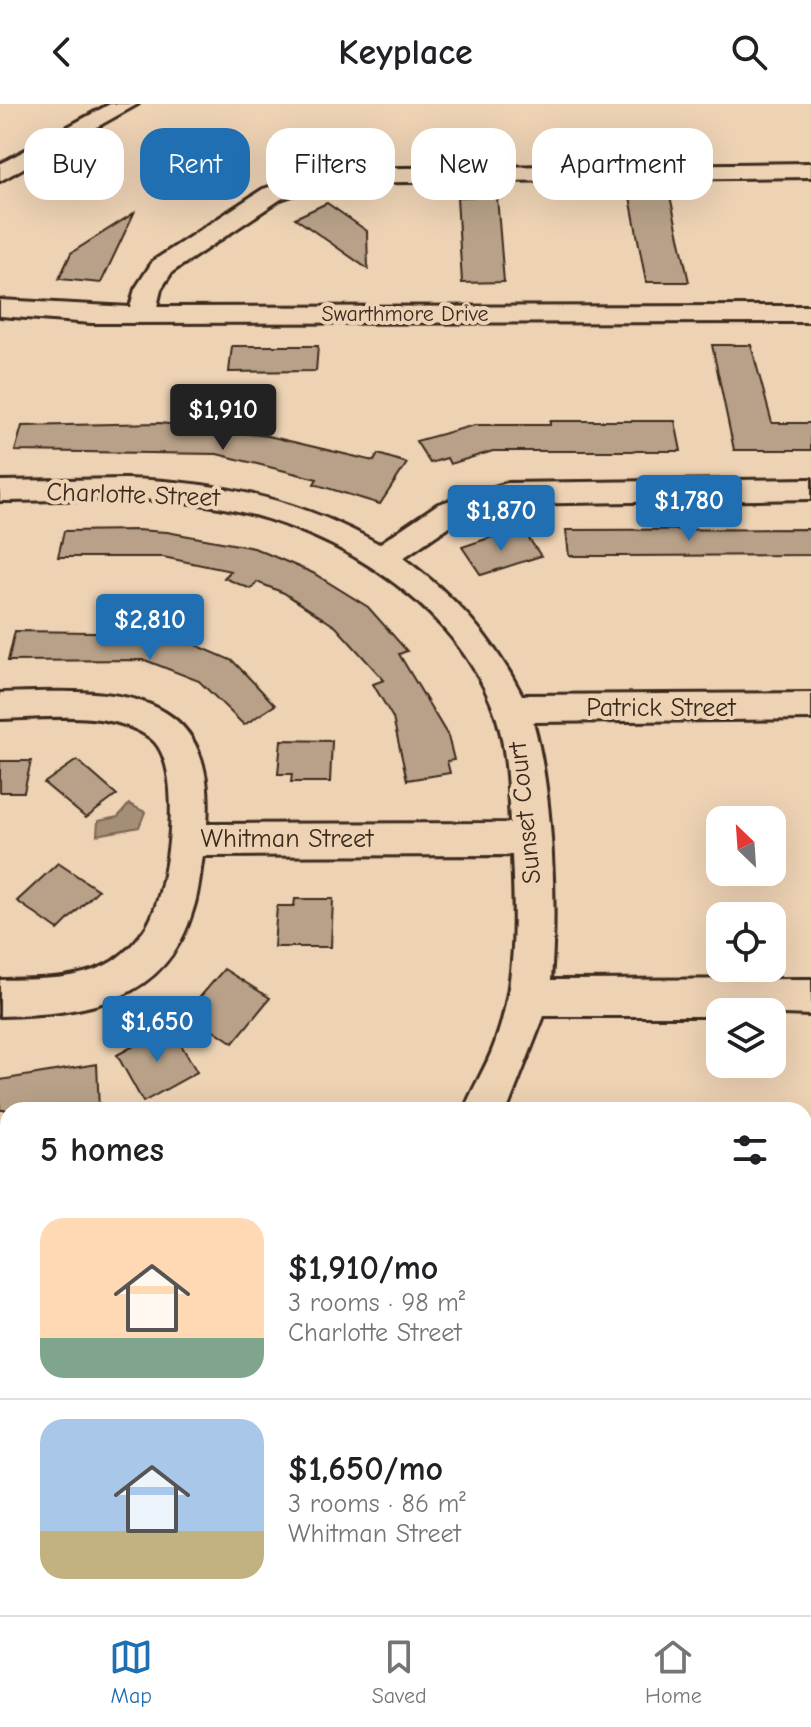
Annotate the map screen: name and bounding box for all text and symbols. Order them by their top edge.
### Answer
icon: back [40,30,84,74]
icon: search [727,30,771,74]
text: Keyplace [338,32,473,73]
chip: Buy [24,128,124,200]
chip: Rent [140,128,250,200]
chip: Filters [266,128,395,200]
chip: New [411,128,516,200]
chip: Apartment [532,128,713,200]
street label: Swarthmore Drive [322,301,488,327]
pin: $1,910 [158,384,288,452]
text: $1,910 [188,395,258,425]
pin: $1,780 [624,475,754,543]
street label: Charlotte Street [46,477,222,513]
pin: $1,870 [436,485,566,553]
text: $1,780 [654,486,724,516]
text: $1,870 [466,496,536,526]
pin: $2,810 [85,594,215,662]
text: $2,810 [114,605,186,635]
street label: Patrick Street [586,693,737,723]
street label: Sunset Court [502,739,547,886]
north arrow [706,806,786,886]
map controls [706,806,786,1078]
street label: Whitman Street [201,824,375,854]
button: locate [706,902,786,982]
pin: $1,650 [92,996,222,1064]
button: layers [706,998,786,1078]
text: $1,650 [120,1007,194,1037]
icon: filters [728,1128,772,1172]
text: 5 homes [40,1130,164,1170]
text: $1,910/mo [288,1248,438,1288]
icon: home [104,1250,200,1346]
text: 3 rooms · 98 m² [288,1288,465,1318]
text: Charlotte Street [288,1318,462,1348]
text: $1,650/mo [288,1449,443,1489]
icon: home [104,1451,200,1547]
text: 3 rooms · 86 m² [288,1489,466,1519]
text: Whitman Street [288,1519,461,1549]
tab: Map [109,1635,153,1709]
tab: Saved [372,1635,427,1709]
tab: Home [645,1635,702,1709]

